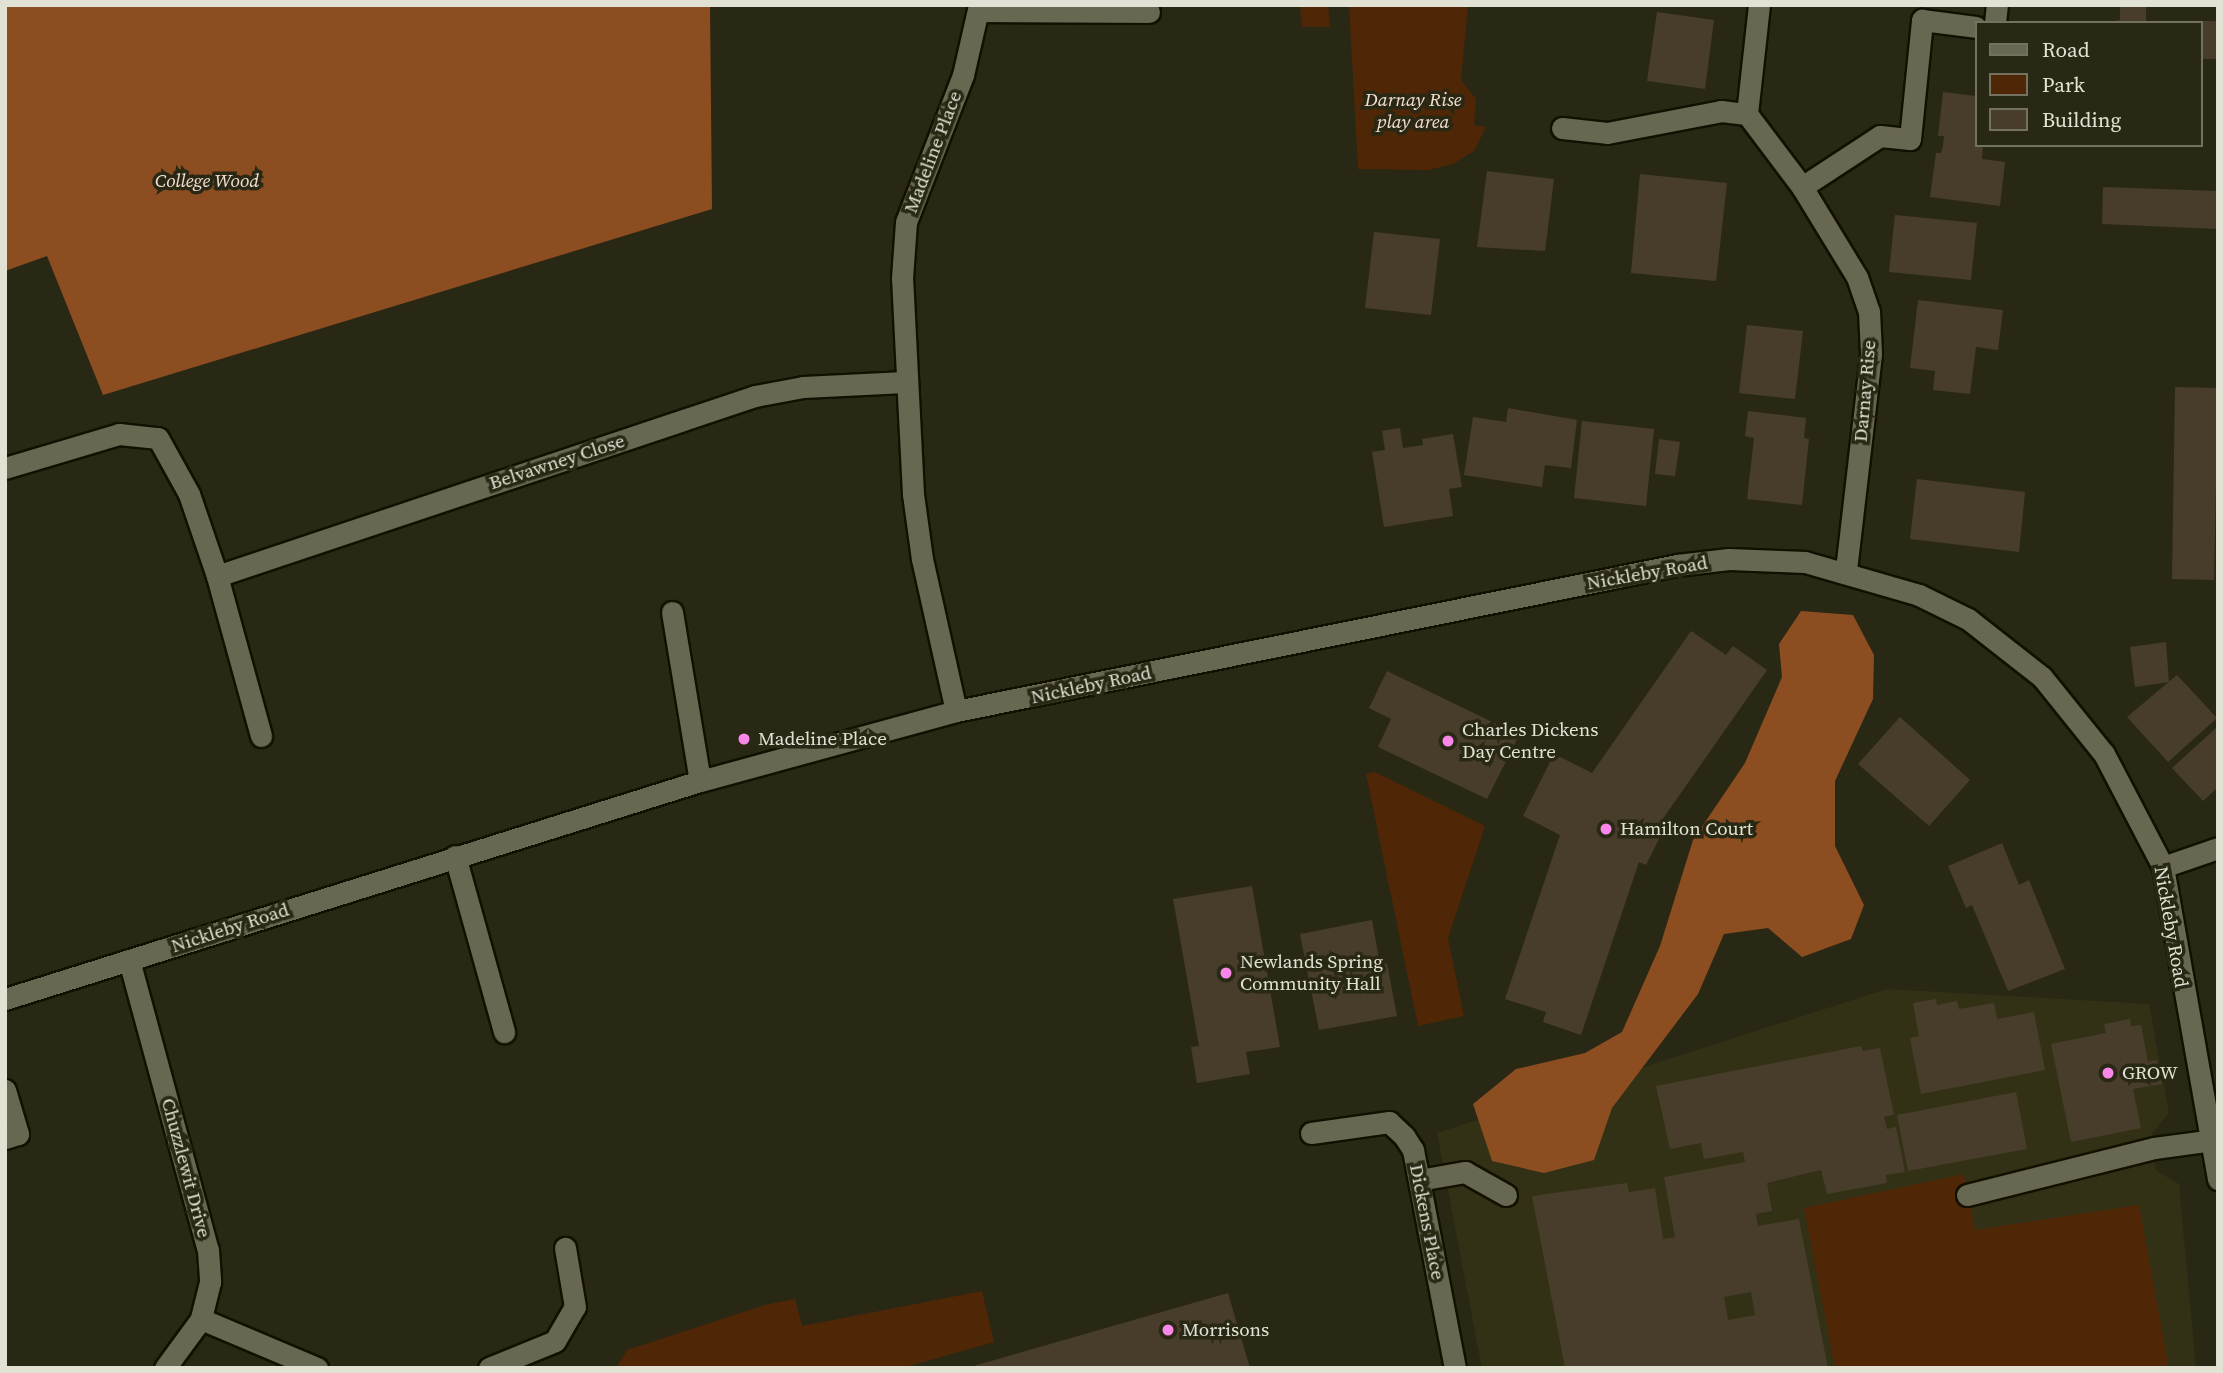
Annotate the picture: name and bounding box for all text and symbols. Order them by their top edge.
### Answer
legend [1974,21,2202,147]
text: Road [2042,35,2090,64]
text: Park [2042,70,2085,99]
street label: Madeline Place [899,88,967,216]
park label: Darnay Rise play area [1364,89,1462,133]
text: Building [2042,105,2121,134]
park label: College Wood [155,170,259,192]
street label: Darnay Rise [1849,339,1881,443]
street label: Belvawney Close [486,429,628,495]
street label: Nickleby Road [1585,551,1709,595]
street label: Nickleby Road [1029,661,1153,709]
place label: Charles Dickens Day Centre [1462,719,1599,763]
place label: Madeline Place [758,728,887,750]
marker: Madeline Place [736,731,752,747]
marker: Charles Dickens Day Centre [1440,733,1456,749]
place label: Hamilton Court [1620,818,1753,840]
marker: Hamilton Court [1598,821,1614,837]
street label: Nickleby Road [2149,865,2193,989]
street label: Nickleby Road [168,898,292,958]
place label: Newlands Spring Community Hall [1240,951,1383,995]
marker: Newlands Spring Community Hall [1218,965,1234,981]
place label: GROW [2122,1062,2178,1084]
marker: GROW [2100,1065,2116,1081]
street label: Chuzzlewit Drive [156,1096,216,1240]
street label: Dickens Place [1405,1162,1449,1282]
place label: Morrisons [1182,1319,1269,1341]
marker: Morrisons [1160,1322,1176,1338]

